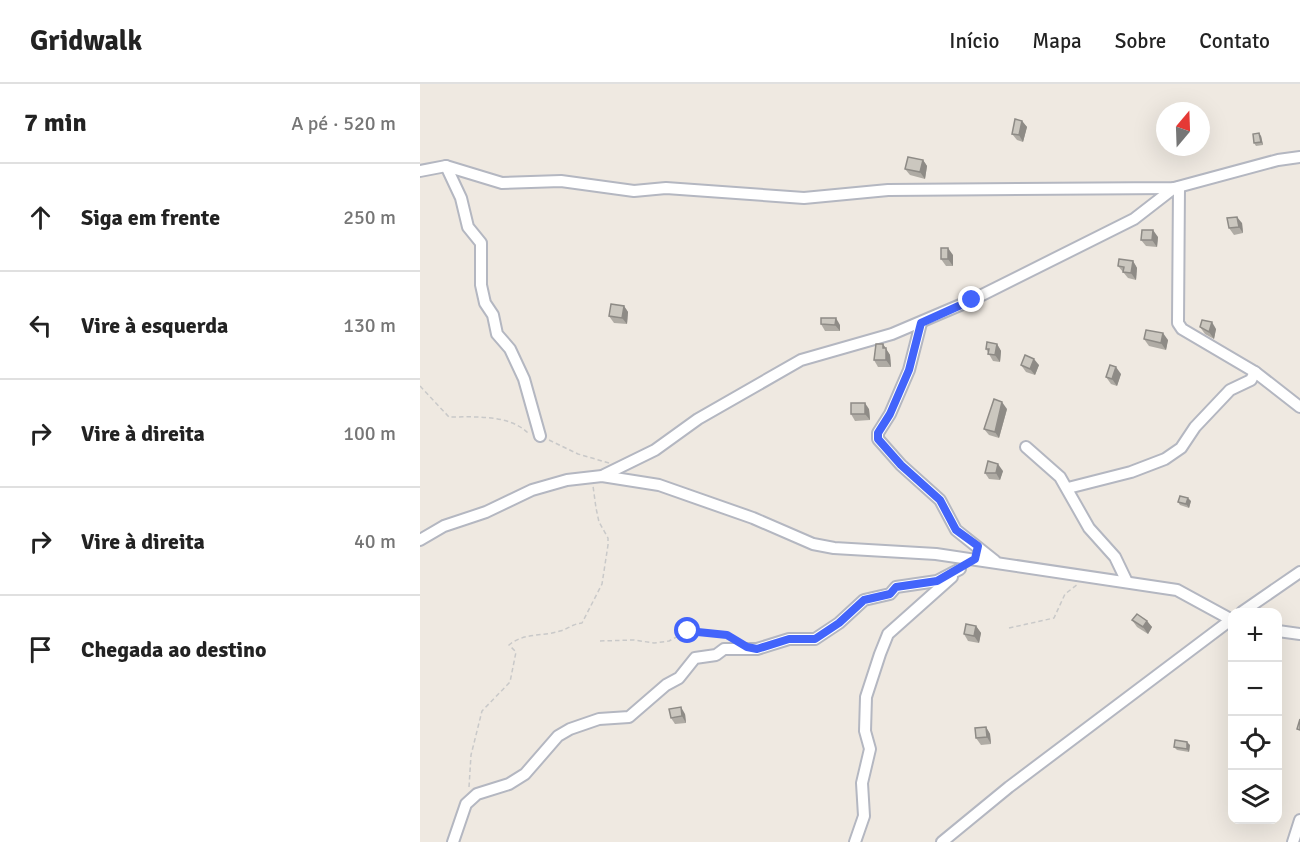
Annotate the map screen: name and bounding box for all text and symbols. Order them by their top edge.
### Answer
text: Gridwalk [30,24,142,58]
text: Início [949,28,999,54]
text: Mapa [1032,28,1082,54]
text: Sobre [1115,28,1166,54]
text: Contato [1199,28,1270,54]
north arrow [1156,102,1210,156]
text: 7 min [24,107,87,139]
text: A pé · 520 m [291,111,396,136]
icon: ahead [24,201,57,234]
text: Siga em frente [81,204,220,231]
text: 250 m [343,205,396,230]
route end [958,286,984,312]
icon: left [24,309,57,342]
text: Vire à esquerda [81,312,228,339]
text: 130 m [343,313,396,338]
icon: right [24,417,57,450]
text: Vire à direita [81,420,205,447]
text: 100 m [343,421,396,446]
icon: right [24,525,57,558]
text: Vire à direita [81,528,205,555]
text: 40 m [354,529,396,554]
map controls [1228,608,1282,824]
button: + [1228,608,1282,662]
route start [674,617,700,643]
icon: arrive [24,633,57,666]
text: Chegada ao destino [81,636,267,663]
button: − [1228,662,1282,716]
button: locate [1228,716,1282,770]
button: layers [1228,770,1282,824]

